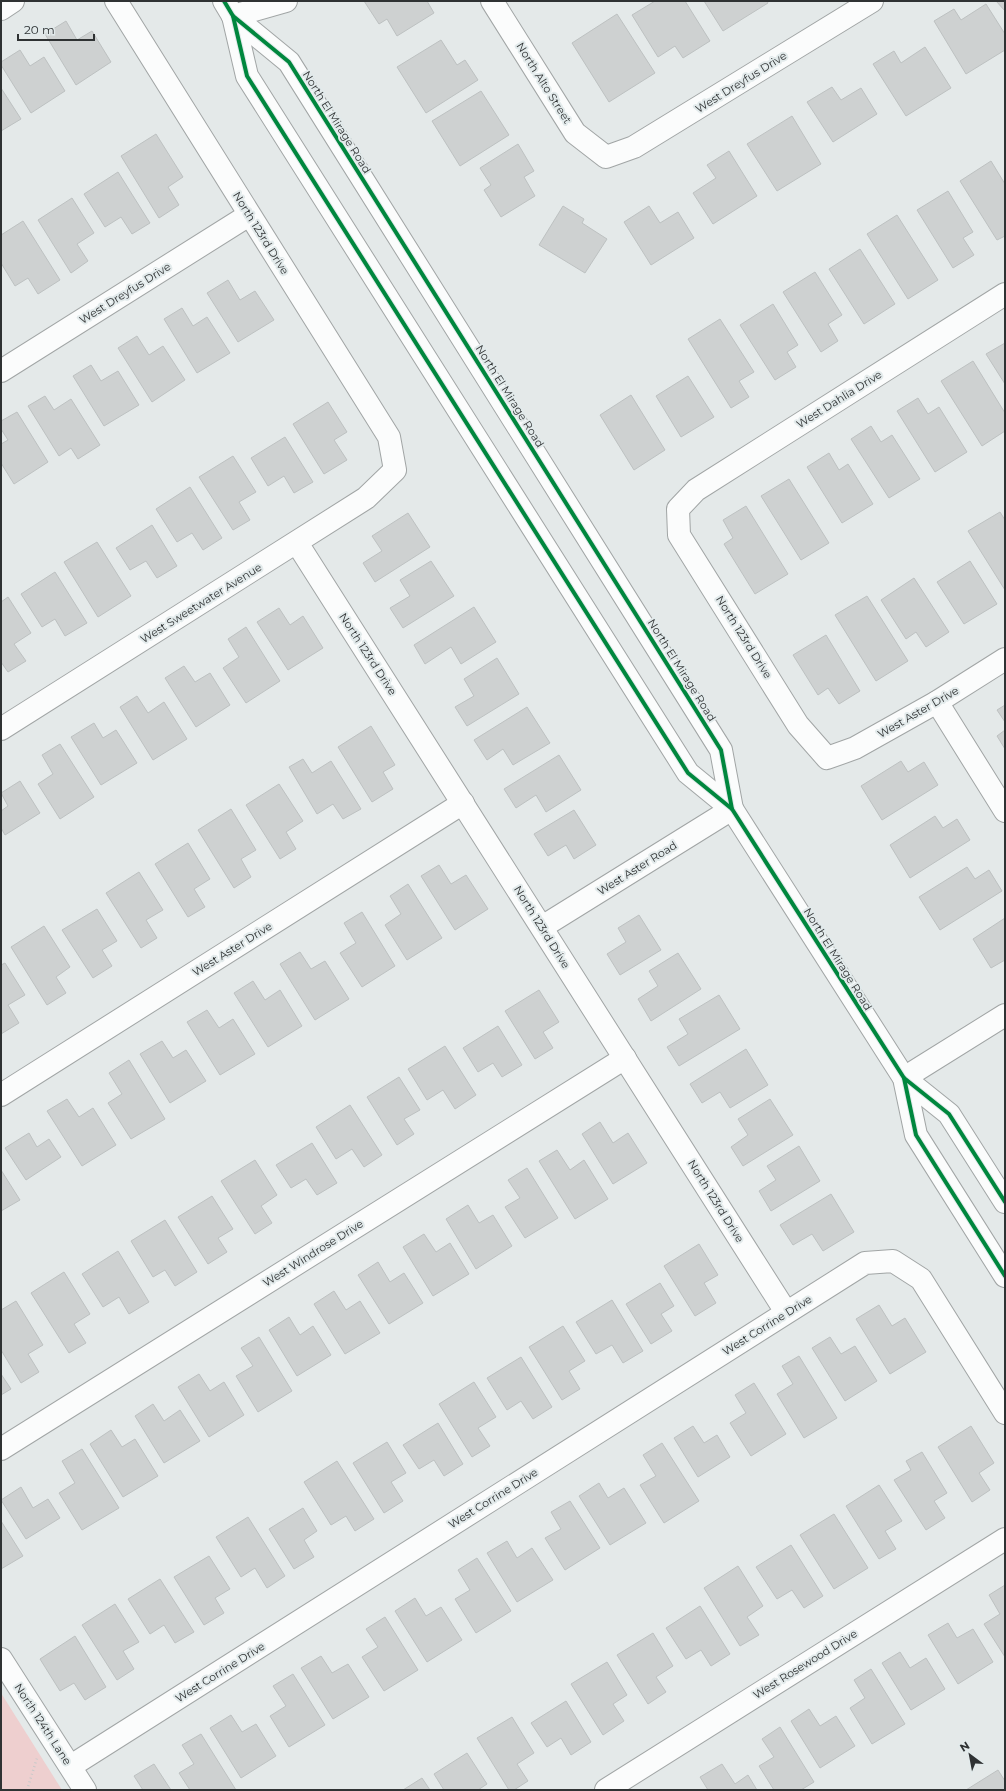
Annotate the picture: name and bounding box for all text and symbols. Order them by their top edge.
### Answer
scale bar [18,16,94,42]
text: 20 m [24,22,55,37]
street label: North Alto Street [513,40,575,127]
street label: West Dreyfus Drive [693,48,790,116]
street label: North El Mirage Road [300,68,374,176]
street label: North 123rd Drive [230,189,292,277]
street label: West Dreyfus Drive [77,259,174,327]
street label: North El Mirage Road [473,342,547,450]
street label: West Dahlia Drive [794,367,885,431]
street label: West Sweetwater Avenue [138,560,265,646]
street label: North 123rd Drive [713,593,775,681]
street label: North 123rd Drive [336,610,400,698]
street label: North El Mirage Road [645,616,719,724]
street label: West Aster Drive [875,683,961,741]
street label: West Aster Road [595,838,679,898]
street label: North 123rd Drive [511,883,573,971]
street label: North El Mirage Road [801,905,875,1013]
street label: West Aster Drive [190,919,275,979]
street label: North 123rd Drive [685,1157,747,1245]
street label: West Windrose Drive [260,1216,366,1290]
street label: West Corrine Drive [720,1292,815,1358]
street label: West Corrine Drive [446,1465,541,1531]
street label: West Rosewood Drive [750,1626,860,1702]
street label: West Corrine Drive [173,1639,268,1705]
street label: North 124th Lane [11,1681,75,1768]
north arrow [950,1735,990,1775]
text: N [957,1738,972,1755]

